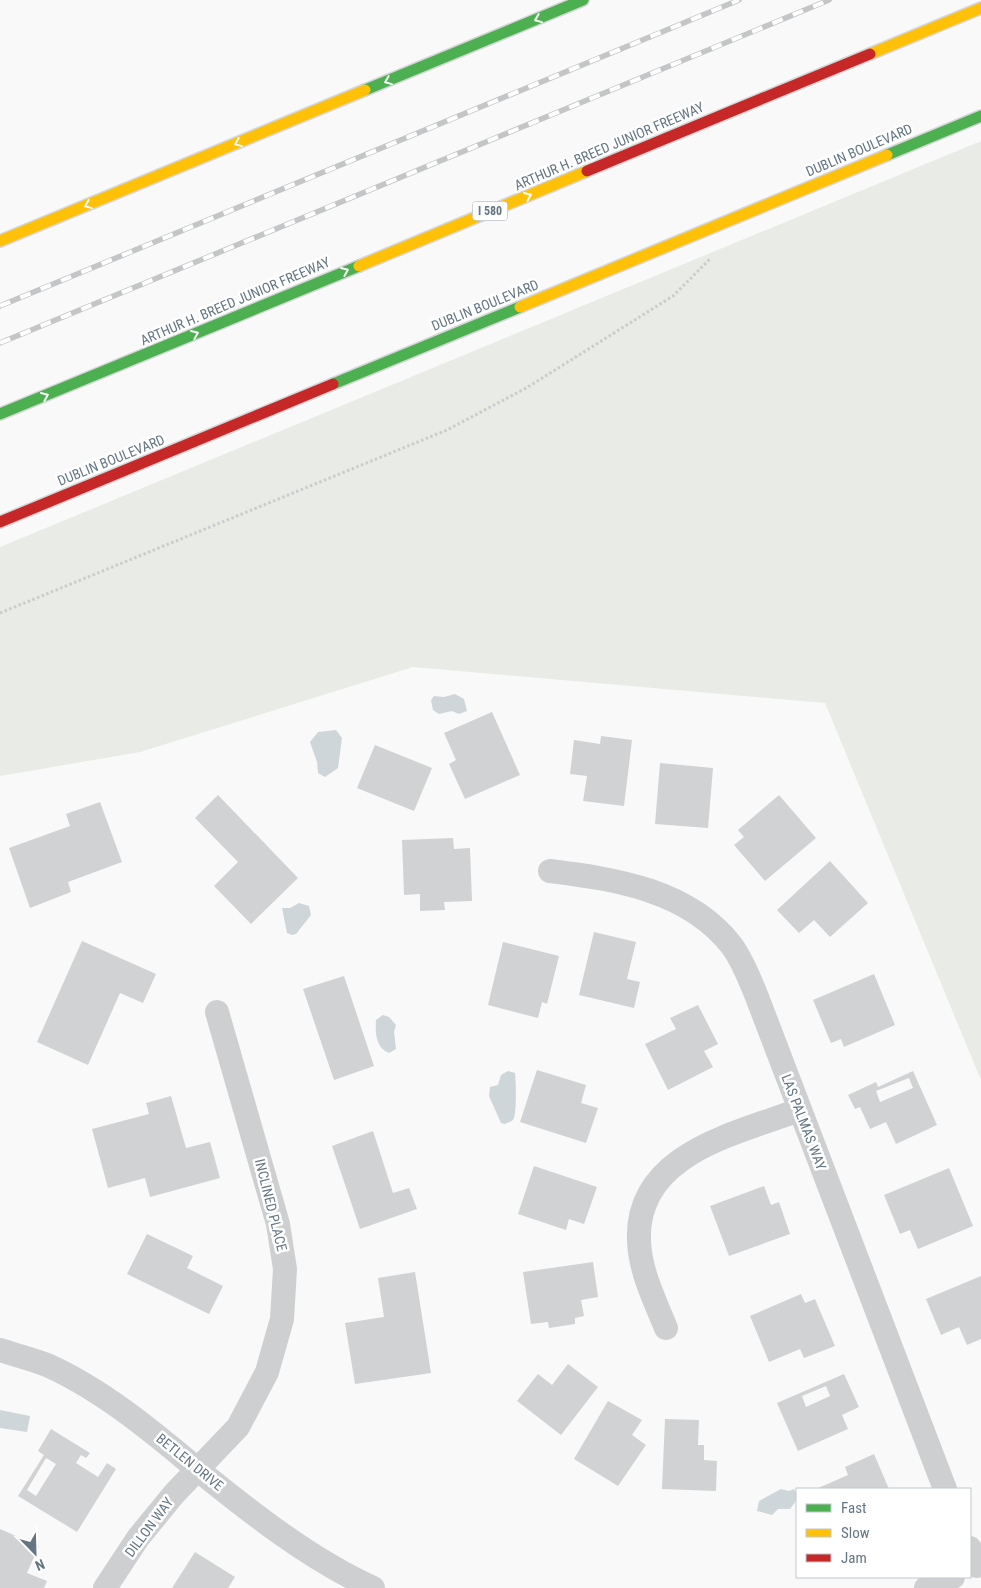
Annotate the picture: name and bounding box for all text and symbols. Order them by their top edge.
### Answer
one-way arrow [534,12,543,23]
one-way arrow [384,74,393,85]
street label: ARTHUR H. BREED JUNIOR FREEWAY [512,98,707,193]
street label: DUBLIN BOULEVARD [803,120,915,180]
one-way arrow [234,137,243,147]
one-way arrow [523,191,532,202]
one-way arrow [84,199,92,209]
road number: I 580 [472,202,508,220]
street label: ARTHUR H. BREED JUNIOR FREEWAY [138,253,333,348]
one-way arrow [340,267,349,278]
street label: DUBLIN BOULEVARD [429,276,541,334]
one-way arrow [190,329,199,340]
one-way arrow [40,391,49,402]
street label: DUBLIN BOULEVARD [55,431,167,489]
street label: LAS PALMAS WAY [778,1072,830,1173]
street label: INCLINED PLACE [252,1157,290,1253]
street label: BETLEN DRIVE [153,1430,227,1494]
legend [796,1488,971,1578]
street label: DILLON WAY [122,1494,177,1560]
text: Fast [841,1499,866,1517]
text: Slow [841,1524,870,1542]
north arrow [10,1528,60,1578]
text: Jam [841,1549,867,1567]
text: N [33,1556,47,1574]

